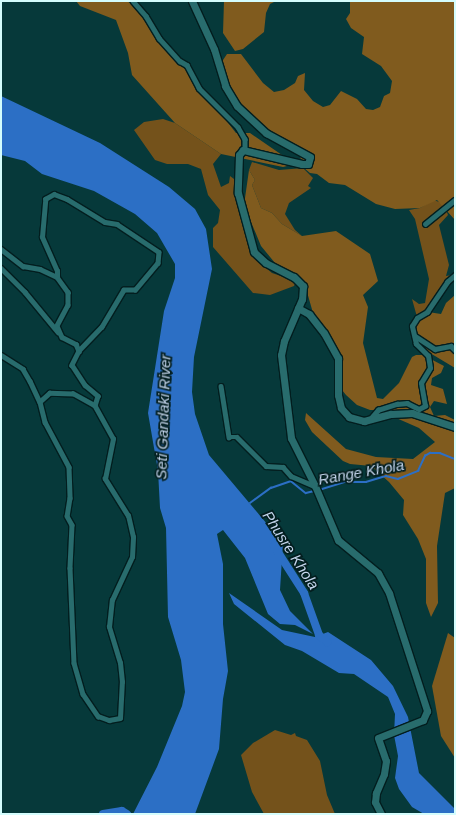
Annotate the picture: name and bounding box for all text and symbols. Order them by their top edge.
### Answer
water label: Seti Gandaki River [152,354,174,480]
water label: Range Khola [317,456,405,488]
water label: Phusre Khola [259,507,323,593]

